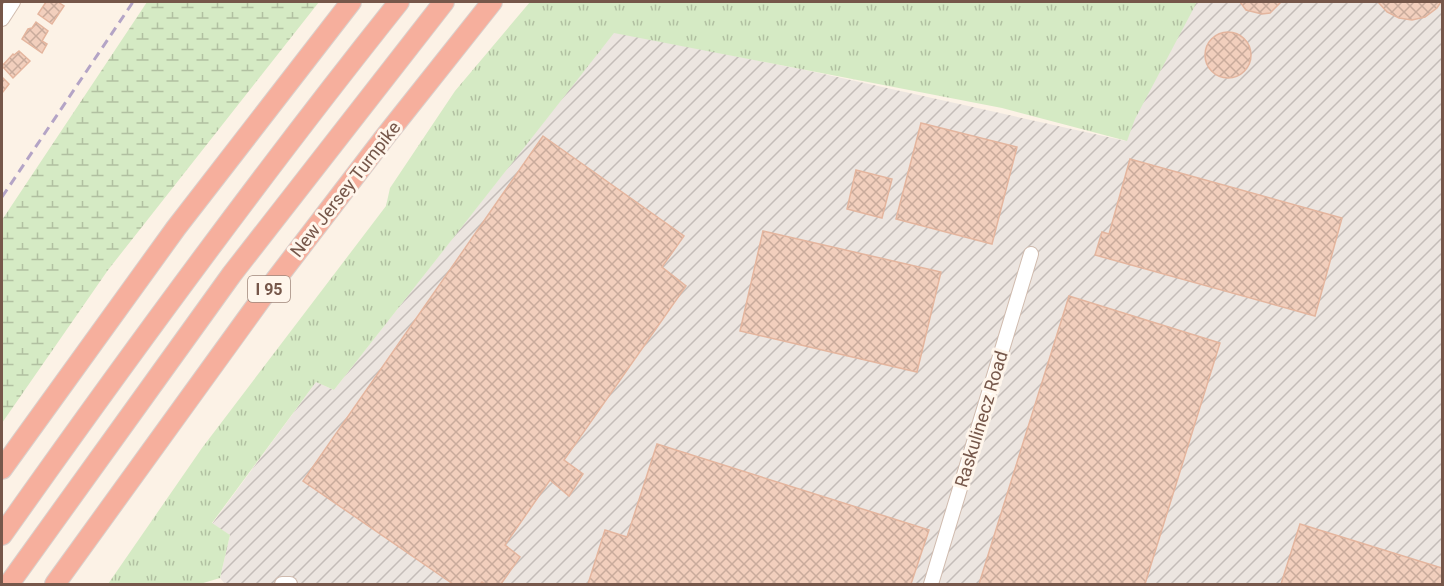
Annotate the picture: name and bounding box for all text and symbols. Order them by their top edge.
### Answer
street label: New Jersey Turnpike [286,117,404,261]
road number: I 95 [248,276,290,302]
street label: Raskulinecz Road [950,348,1012,490]

